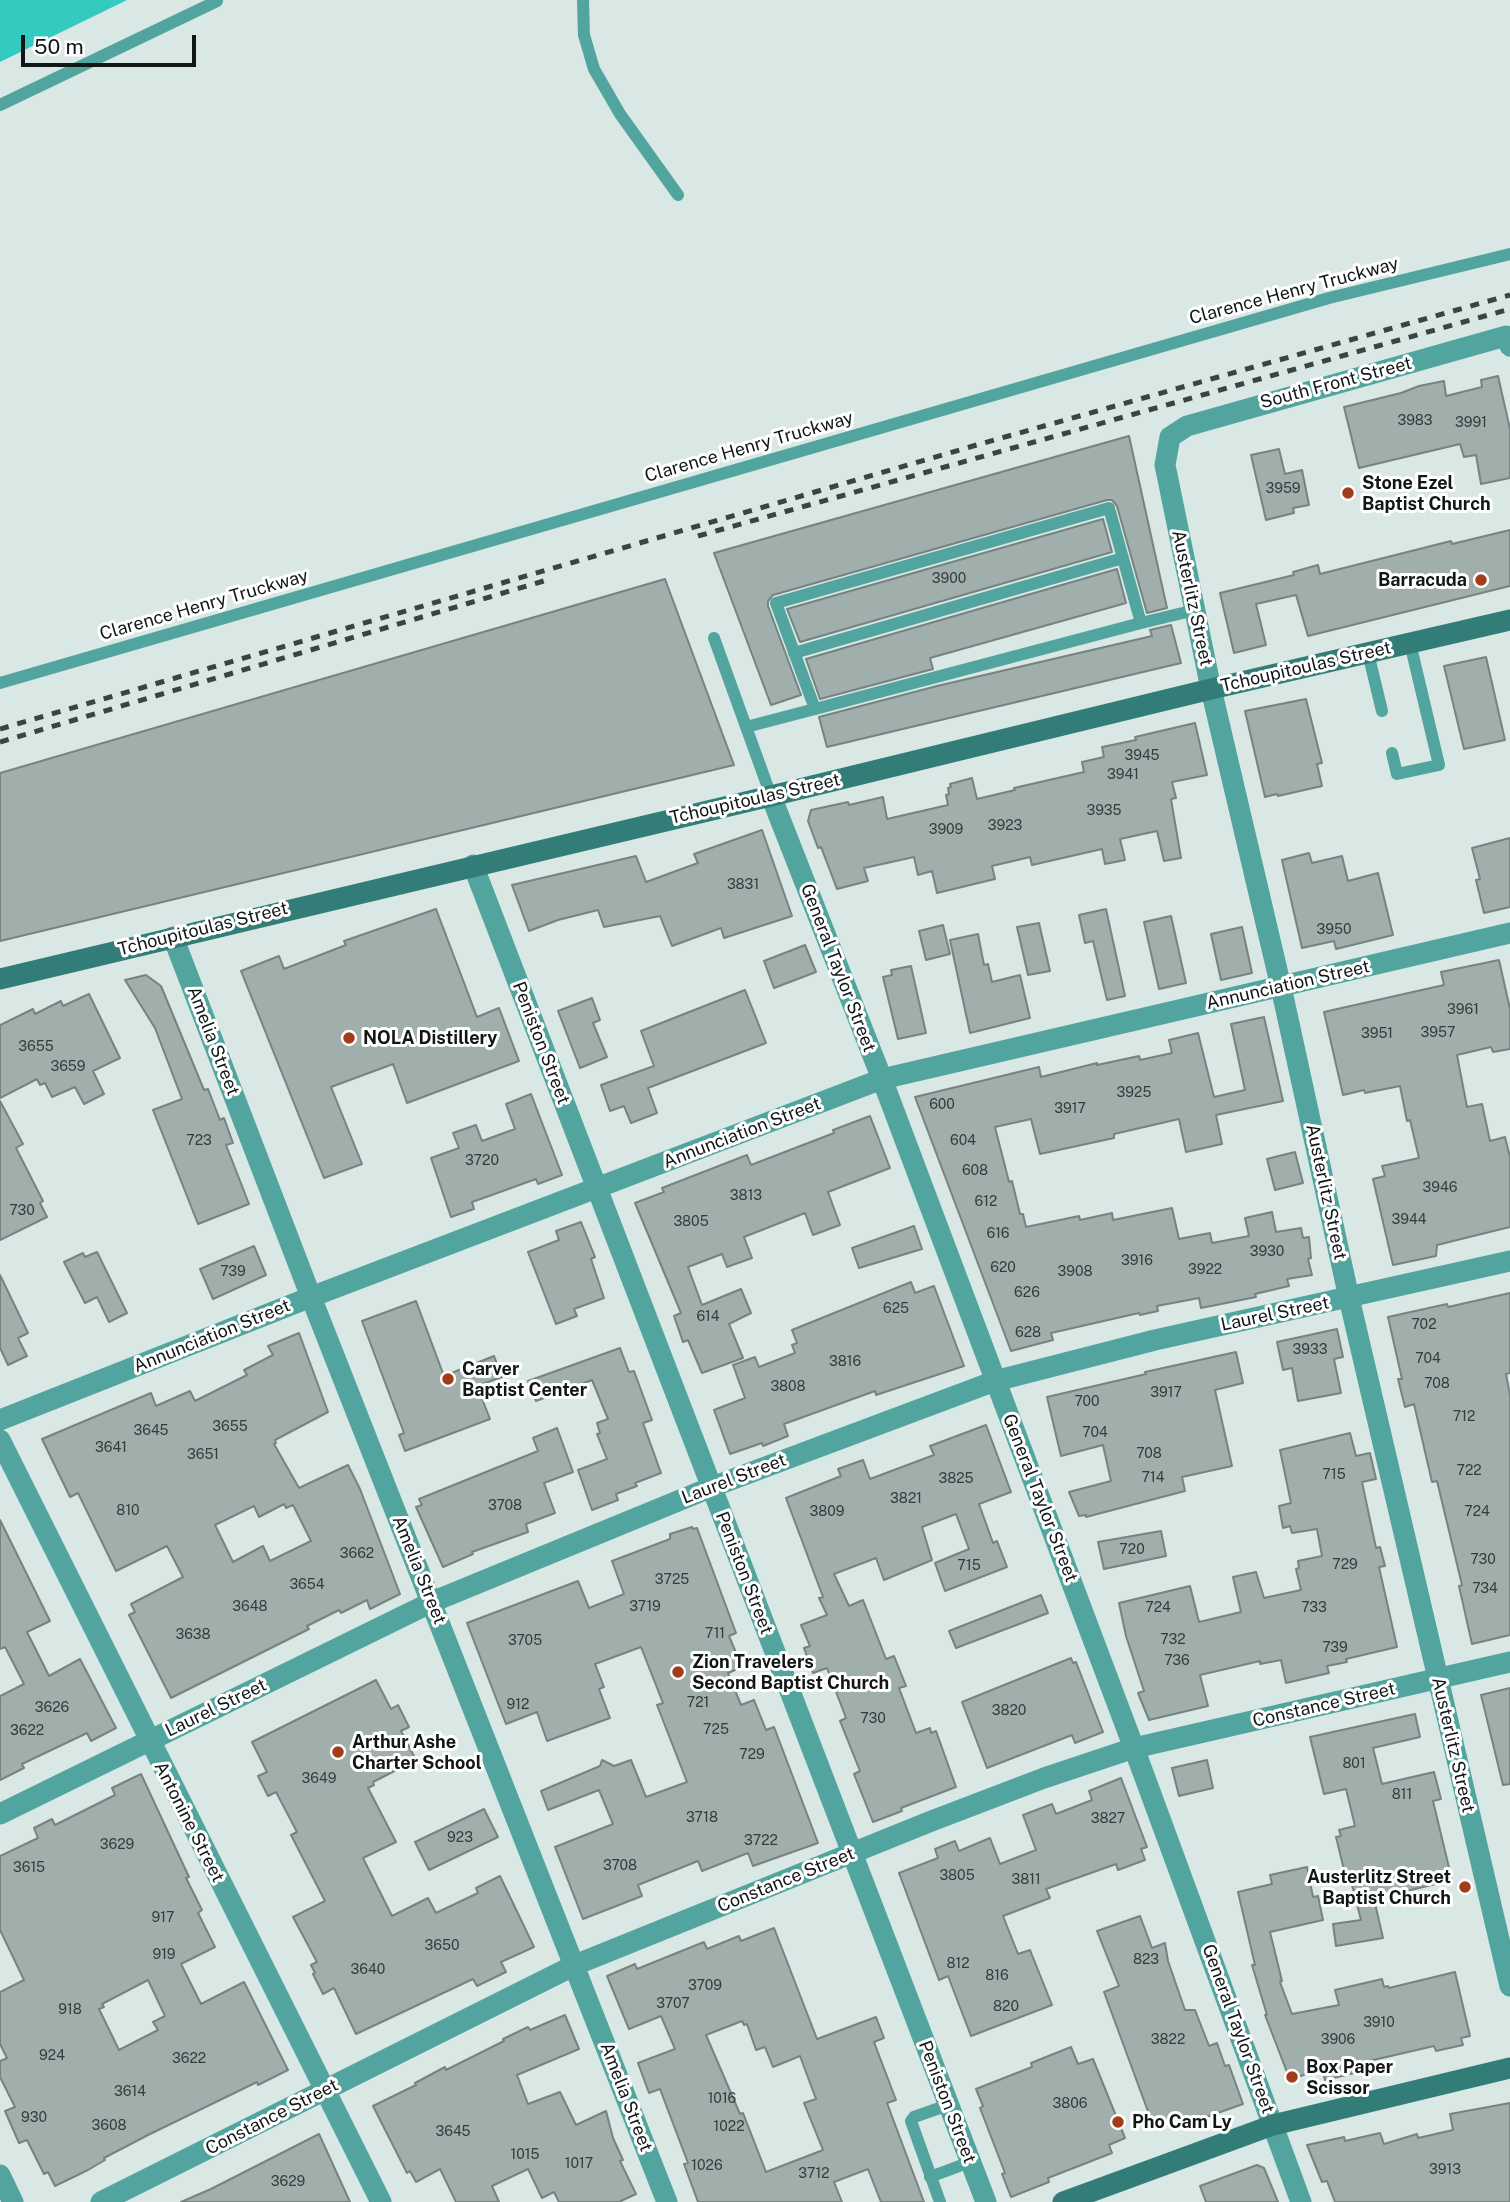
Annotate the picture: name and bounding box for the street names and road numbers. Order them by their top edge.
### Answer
street label: Clarence Henry Truckway [1187,253,1401,329]
street label: South Front Street [1258,352,1414,414]
street label: Clarence Henry Truckway [642,407,856,487]
street label: Austerlitz Street [1167,528,1217,668]
street label: Clarence Henry Truckway [97,565,311,645]
street label: Tchoupitoulas Street [1219,637,1393,697]
street label: Tchoupitoulas Street [668,769,842,829]
street label: General Taylor Street [796,881,880,1055]
street label: Tchoupitoulas Street [116,897,290,961]
street label: Annunciation Street [1204,956,1372,1014]
street label: Peniston Street [508,979,574,1107]
street label: Amelia Street [182,983,244,1099]
street label: Annunciation Street [660,1093,824,1173]
street label: Austerlitz Street [1301,1122,1351,1262]
street label: Laurel Street [1219,1292,1331,1336]
street label: Annunciation Street [130,1295,294,1377]
street label: General Taylor Street [998,1411,1082,1585]
street label: Laurel Street [679,1449,789,1509]
street label: Peniston Street [711,1509,777,1637]
street label: Amelia Street [387,1513,451,1627]
street label: Laurel Street [162,1674,270,1742]
street label: Austerlitz Street [1427,1675,1479,1815]
street label: Constance Street [1250,1678,1398,1732]
street label: Antonine Street [149,1758,229,1886]
street label: Constance Street [714,1843,858,1917]
street label: General Taylor Street [1197,1941,1279,2117]
street label: Peniston Street [914,2038,980,2166]
street label: Amelia Street [595,2039,657,2155]
street label: Constance Street [202,2074,342,2160]

